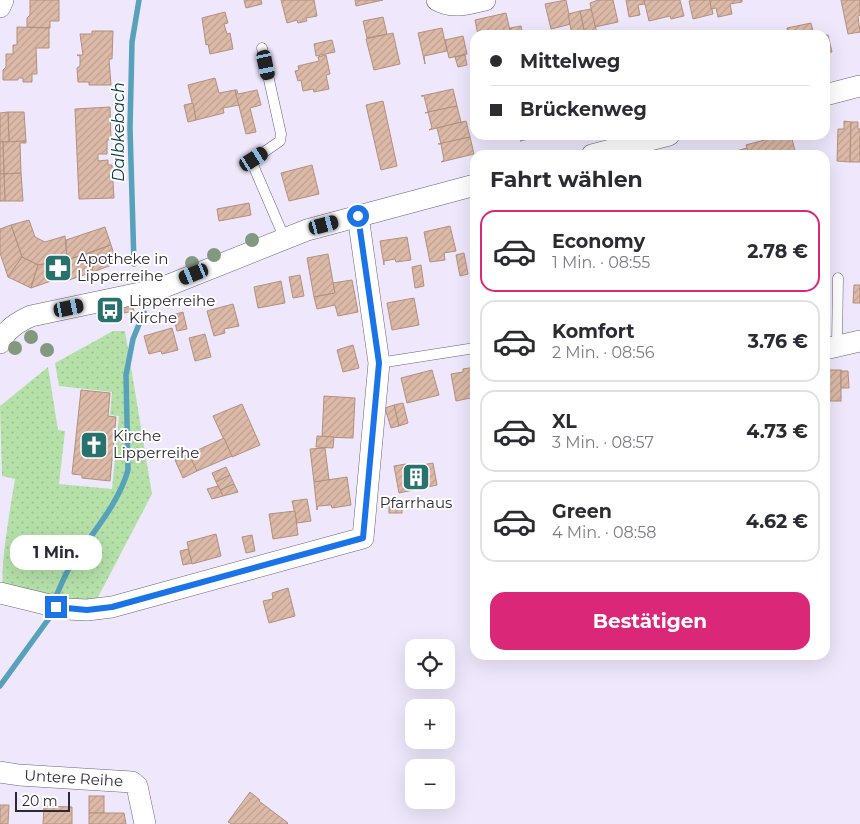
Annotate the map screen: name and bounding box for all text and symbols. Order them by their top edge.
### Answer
car [255,49,276,81]
text: Mittelweg [520,50,620,73]
water label: Dalbkebach [109,82,128,182]
text: Brückenweg [520,98,647,121]
car [237,145,270,173]
text: Fahrt wählen [490,166,643,193]
route start [347,205,369,227]
car [307,214,340,236]
icon: car [492,229,537,274]
text: Economy [552,230,645,253]
text: 2.78 € [747,240,808,263]
place label: Apotheke in Lipperreihe [77,249,168,285]
pharmacy icon: Apotheke in Lipperreihe [43,253,73,283]
text: 1 Min. · 08:55 [552,253,650,272]
car [177,261,210,287]
place label: Lipperreihe Kirche [129,291,215,327]
bus stop icon: Lipperreihe Kirche [95,295,125,325]
car [52,298,85,318]
icon: car [492,319,537,364]
text: Komfort [552,320,634,343]
text: 3.76 € [748,330,808,353]
text: 2 Min. · 08:56 [552,343,654,362]
icon: car [492,409,537,454]
text: XL [552,410,577,433]
text: 4.73 € [746,420,808,443]
place label: Kirche Lipperreihe [113,426,199,462]
church icon: Kirche Lipperreihe [79,430,109,460]
text: 3 Min. · 08:57 [552,433,654,452]
building icon: Pfarrhaus [401,462,431,492]
place label: Pfarrhaus [380,493,452,512]
icon: car [492,499,537,544]
text: Green [552,500,612,523]
text: 4.62 € [746,510,808,533]
text: 4 Min. · 08:58 [552,523,656,542]
callout: 1 Min. [10,534,102,570]
text: 1 Min. [33,543,79,562]
button: Bestätigen [490,592,810,650]
route end [45,596,67,618]
map controls [405,639,455,809]
button: locate [405,639,455,689]
button: + [405,699,455,749]
button: − [405,759,455,809]
street label: Untere Reihe [24,765,124,790]
scale bar [15,789,70,812]
text: 20 m [22,792,58,810]

